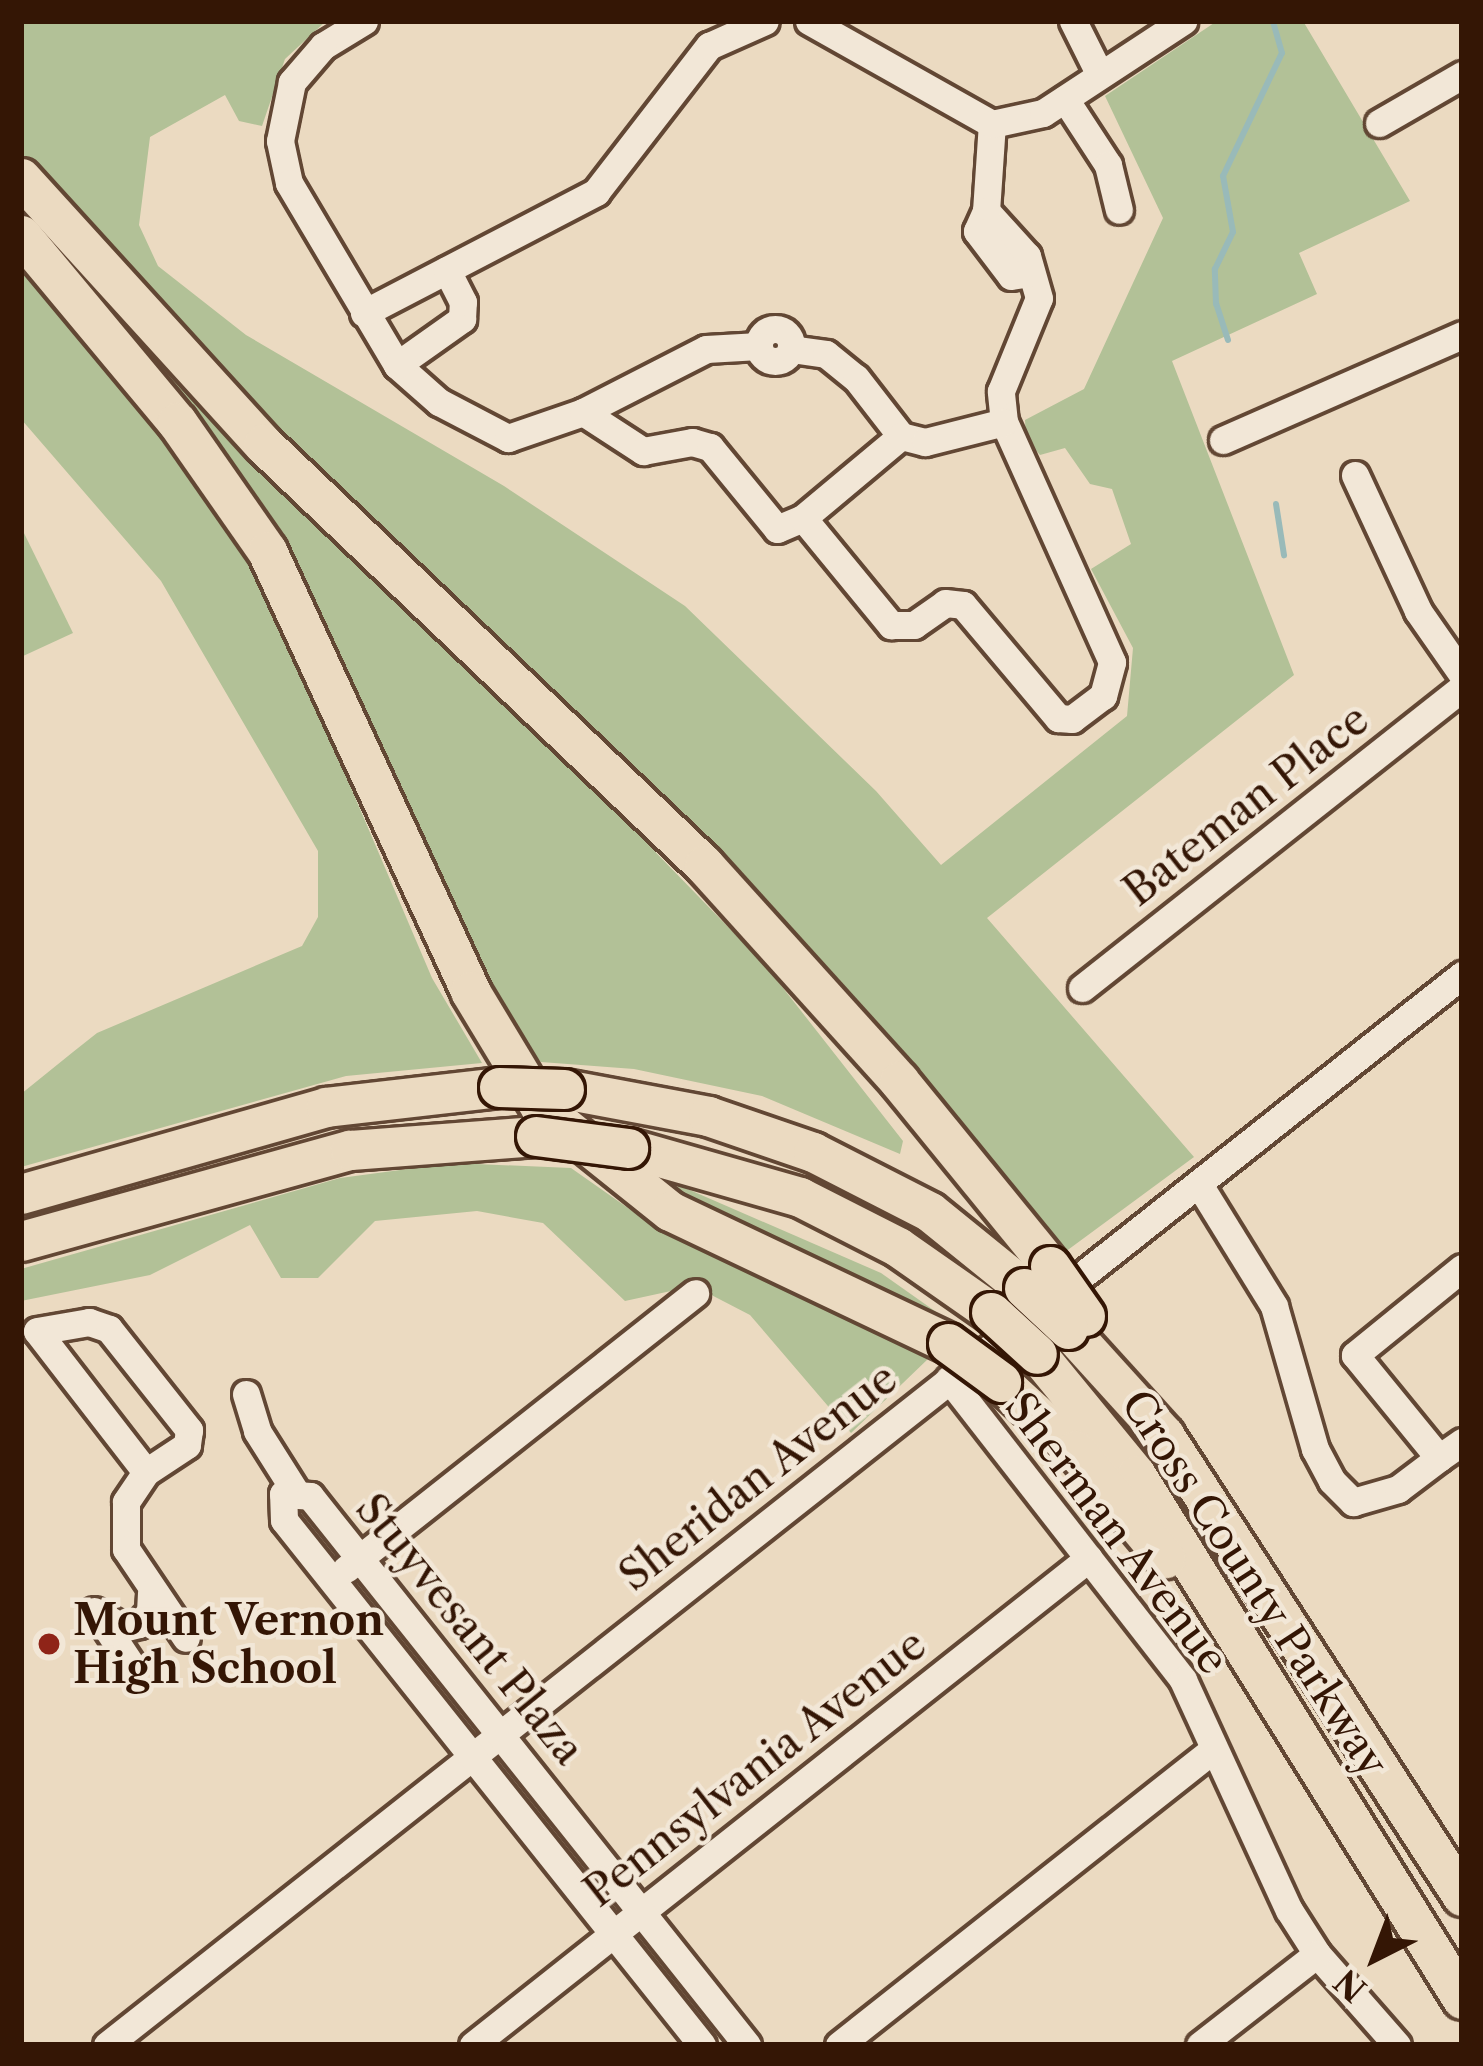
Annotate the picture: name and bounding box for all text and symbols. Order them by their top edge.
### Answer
street label: Bateman Place [1114,694,1378,916]
street label: Sheridan Avenue [609,1352,907,1602]
street label: Cross County Parkway [1111,1380,1399,1786]
street label: Sherman Avenue [994,1382,1240,1684]
street label: Stuyvesant Plaza [346,1484,594,1774]
place label: Mount Vernon High School [73,1595,386,1694]
street label: Pennsylvania Avenue [573,1618,937,1918]
marker: Mount Vernon High School [36,1631,62,1657]
north arrow [1315,1898,1435,2018]
text: N [1326,1960,1375,2010]

